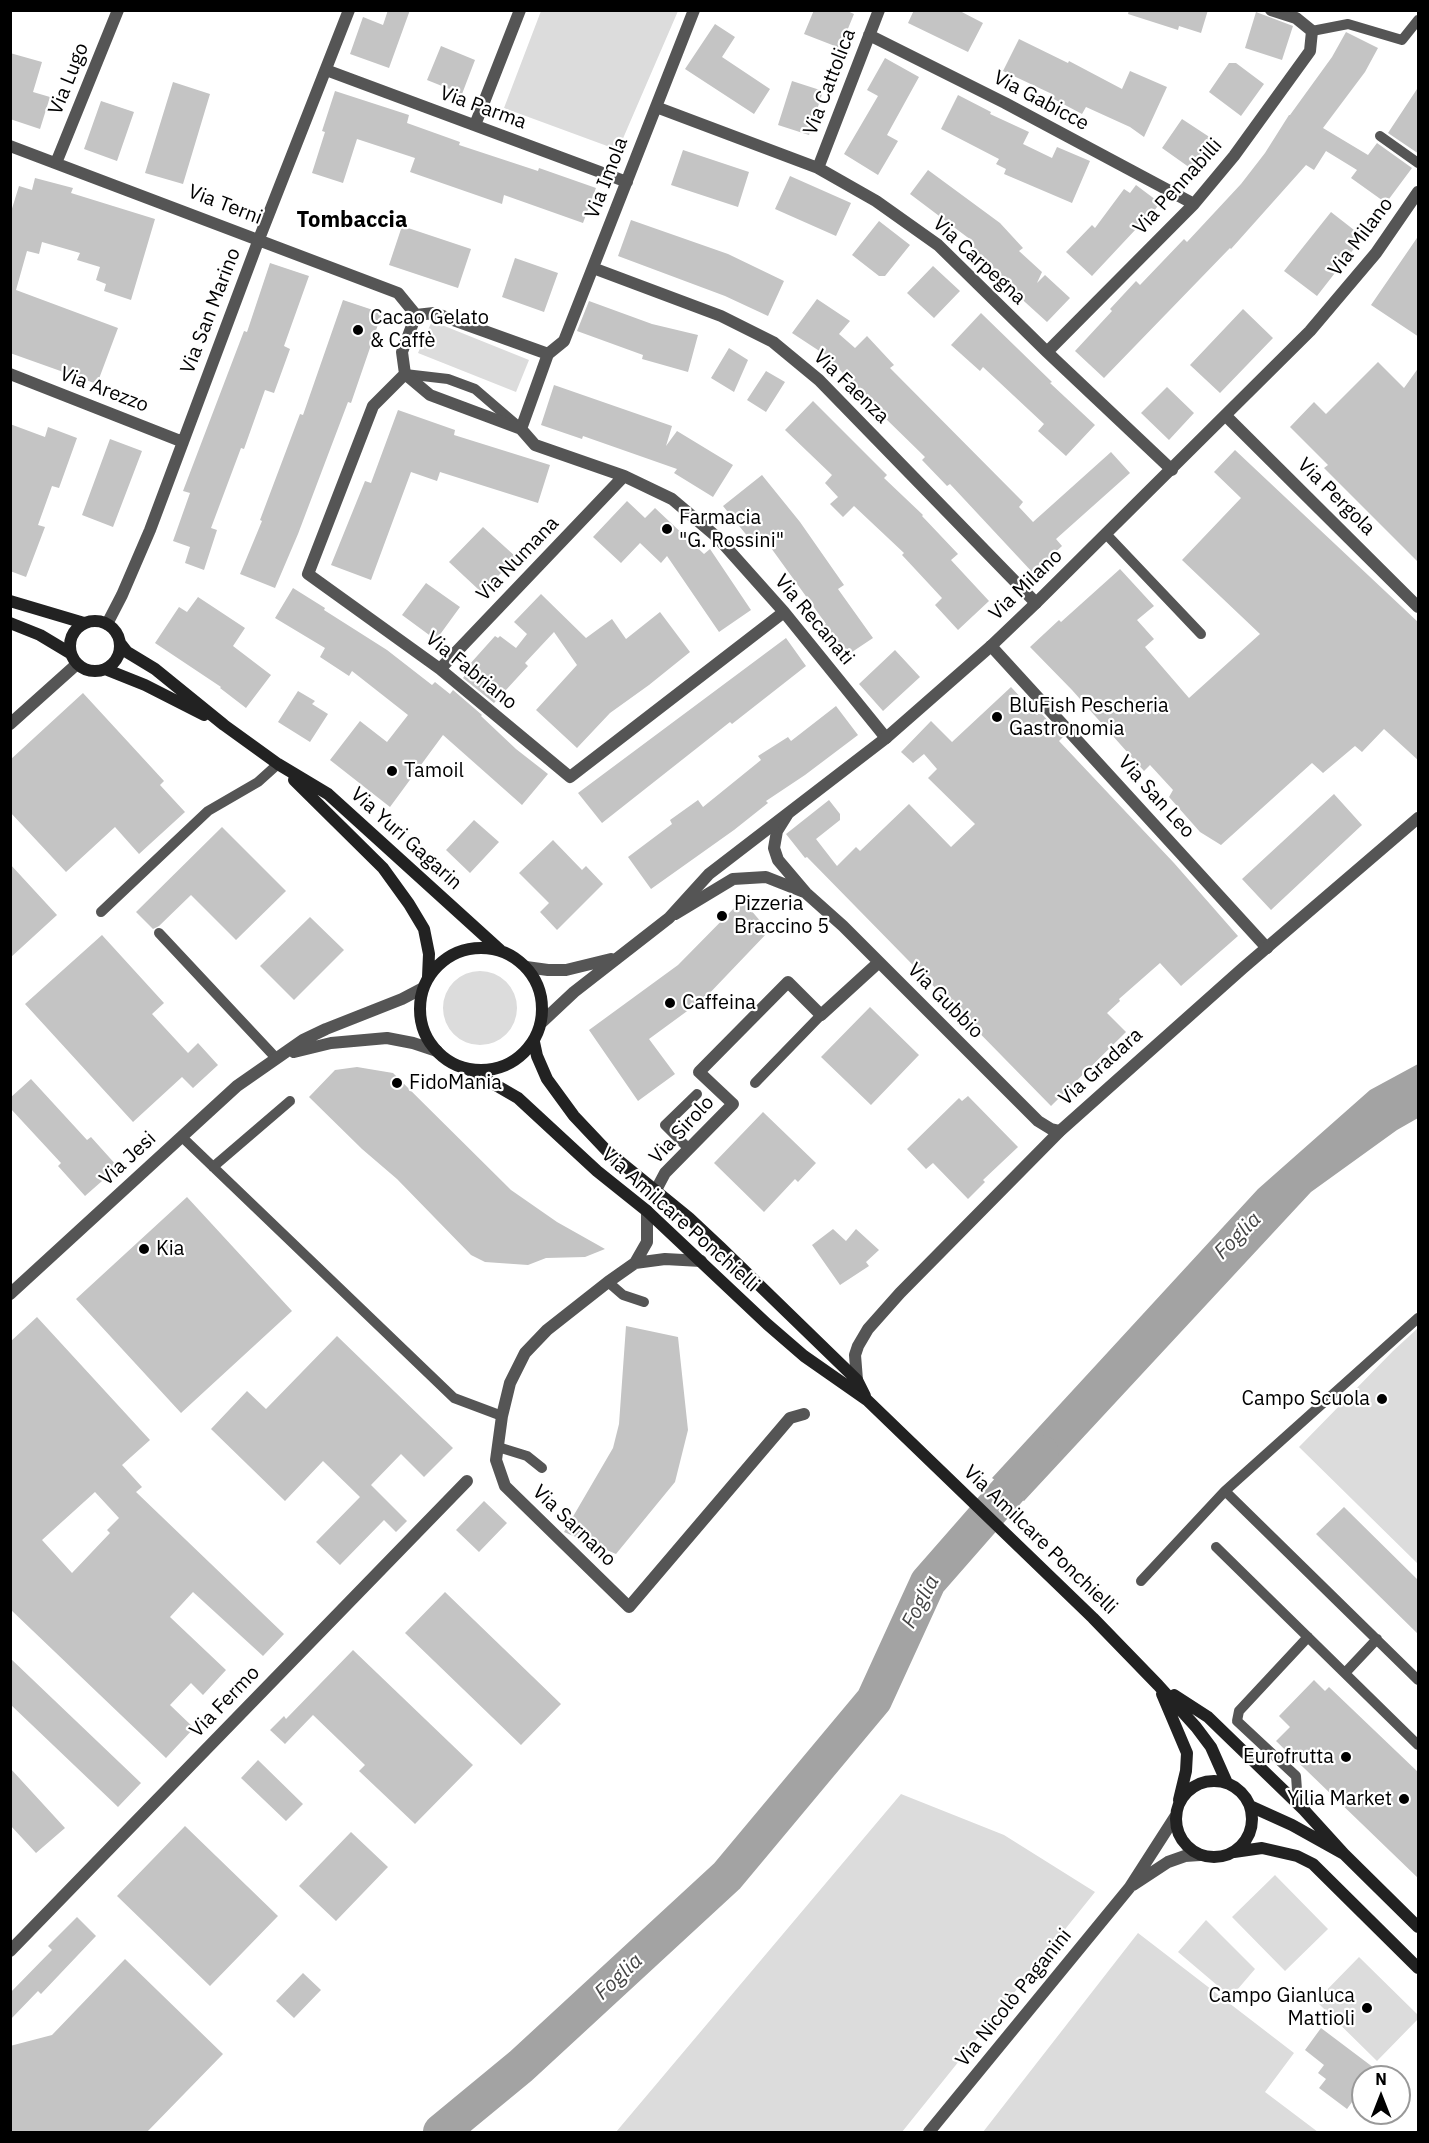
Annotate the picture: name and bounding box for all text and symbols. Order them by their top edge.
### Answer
street label: Via Cattolica [799,25,861,139]
street label: Via Lugo [44,40,94,118]
street label: Via Gabicce [989,66,1093,136]
street label: Via Parma [436,81,530,135]
street label: Via Imola [581,134,633,222]
street label: Via Pennabilli [1129,134,1227,240]
street label: Via Terni [185,180,265,230]
street label: Via Milano [1324,193,1398,281]
district label: Tombaccia [297,208,407,234]
street label: Via Carpegna [928,212,1030,310]
street label: Via San Marino [176,245,246,377]
place label: Cacao Gelato & Caffè [370,306,489,353]
marker: Cacao Gelato & Caffè [351,323,365,337]
street label: Via Faenza [808,345,894,429]
street label: Via Arezzo [56,362,152,418]
street label: Via Pergola [1292,453,1380,541]
place label: Farmacia "G. Rossini" [679,506,784,553]
street label: Via Numana [472,512,564,606]
marker: Farmacia "G. Rossini" [660,522,674,536]
street label: Via Milano [984,544,1068,626]
street label: Via Recanati [769,570,859,670]
street label: Via Fabriano [420,627,522,715]
place label: BluFish Pescheria Gastronomia [1009,694,1169,741]
marker: BluFish Pescheria Gastronomia [990,710,1004,724]
street label: Via San Leo [1113,751,1199,843]
place label: Tamoil [404,759,464,783]
marker: Tamoil [385,764,399,778]
street label: Via Yuri Gagarin [345,783,467,895]
place label: Pizzeria Braccino 5 [734,892,829,939]
marker: Pizzeria Braccino 5 [715,909,729,923]
street label: Via Gubbio [902,958,988,1044]
place label: Caffeina [682,991,756,1015]
marker: Caffeina [663,996,677,1010]
street label: Via Gradara [1054,1023,1148,1111]
place label: FidoMania [409,1071,502,1095]
marker: FidoMania [390,1076,404,1090]
street label: Via Sirolo [644,1091,720,1169]
street label: Via Jesi [95,1127,161,1191]
street label: Via Amilcare Ponchielli [596,1143,764,1297]
water label: Foglia [1209,1207,1267,1265]
place label: Kia [156,1237,184,1261]
marker: Kia [137,1242,151,1256]
place label: Campo Scuola [1242,1387,1370,1411]
marker: Campo Scuola [1375,1392,1389,1406]
street label: Via Amilcare Ponchielli [958,1460,1122,1620]
street label: Via Sarnano [527,1480,621,1572]
water label: Foglia [897,1571,945,1633]
street label: Via Fermo [185,1661,265,1743]
place label: Eurofrutta [1243,1745,1334,1769]
marker: Eurofrutta [1339,1750,1353,1764]
place label: Yilia Market [1287,1787,1392,1811]
marker: Yilia Market [1397,1792,1411,1806]
street label: Via Nicolò Paganini [951,1924,1077,2072]
water label: Foglia [590,1949,648,2005]
place label: Campo Gianluca Mattioli [1208,1984,1355,2031]
marker: Campo Gianluca Mattioli [1360,2001,1374,2015]
north arrow [1351,2065,1411,2125]
text: N [1375,2069,1387,2089]

